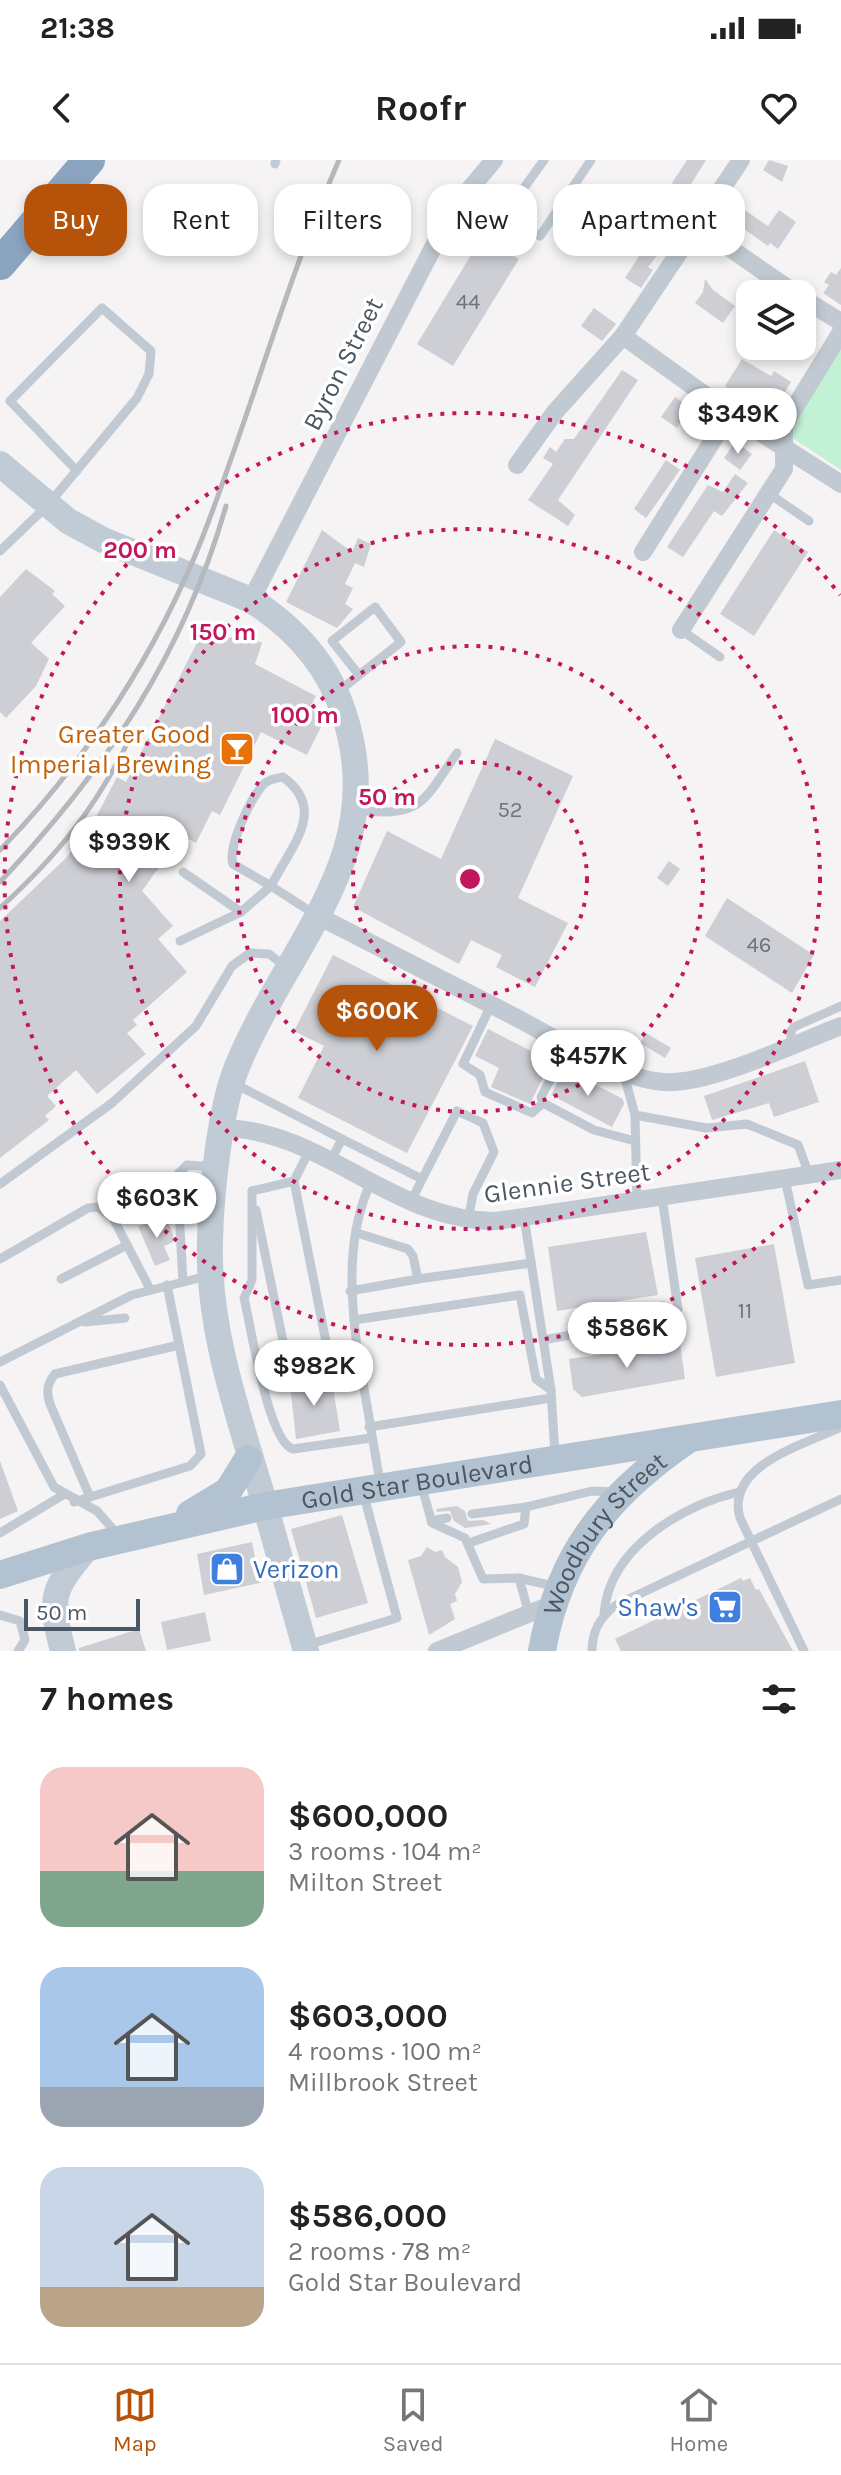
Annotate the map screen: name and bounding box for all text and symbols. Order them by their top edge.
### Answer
text: 21:38 [40,10,115,46]
icon: back [40,86,84,130]
icon: heart [757,86,801,130]
text: Roofr [375,87,466,129]
chip: Buy [24,184,127,256]
chip: Rent [143,184,258,256]
chip: Filters [274,184,411,256]
chip: New [427,184,537,256]
chip: Apartment [553,184,745,256]
map controls [736,280,816,360]
button: layers [736,280,816,360]
house number: 44 [456,289,480,315]
street label: Byron Street [296,292,390,436]
pin: $349K [682,388,794,456]
text: $349K [697,398,779,429]
text: 200 m [103,536,177,564]
text: 150 m [190,618,256,646]
text: 100 m [271,701,339,729]
place label: Greater Good Imperial Brewing [10,719,211,780]
bar icon: Greater Good Imperial Brewing [218,730,256,768]
text: 50 m [358,783,416,811]
house number: 52 [497,797,523,823]
pin: $939K [73,816,185,884]
text: $939K [88,826,170,857]
centre of rings [456,865,484,893]
house number: 46 [747,932,771,958]
pin: $600K [321,985,433,1053]
text: $600K [335,995,419,1026]
pin: $457K [532,1030,644,1098]
text: $457K [549,1040,627,1071]
street label: Glennie Street [482,1156,652,1210]
pin: $603K [101,1172,213,1240]
text: $603K [115,1182,199,1213]
house number: 11 [738,1298,752,1324]
pin: $586K [571,1302,683,1370]
text: $586K [586,1312,668,1343]
pin: $982K [258,1340,370,1408]
text: $982K [272,1350,356,1381]
street label: Woodbury Street [536,1445,673,1619]
street label: Gold Star Boulevard [299,1448,535,1515]
shop icon: Verizon [208,1550,246,1588]
place label: Verizon [253,1554,340,1585]
supermarket icon: Shaw's [706,1588,744,1626]
place label: Shaw's [617,1592,699,1623]
scale bar [24,1595,140,1631]
text: 50 m [36,1600,87,1626]
icon: filters [757,1677,801,1721]
text: 7 homes [40,1679,174,1719]
text: $600,000 [288,1796,448,1836]
icon: home [104,1799,200,1895]
text: 3 rooms · 104 m² [288,1836,482,1867]
text: Milton Street [288,1867,442,1898]
text: $603,000 [288,1996,448,2036]
icon: home [104,1999,200,2095]
text: 4 rooms · 100 m² [288,2036,482,2067]
text: Millbrook Street [288,2067,478,2098]
text: $586,000 [288,2196,447,2236]
icon: home [104,2199,200,2295]
text: 2 rooms · 78 m² [288,2236,471,2267]
text: Gold Star Boulevard [288,2267,522,2298]
tab: Map [113,2383,157,2457]
tab: Saved [383,2383,444,2457]
tab: Home [669,2383,728,2457]

